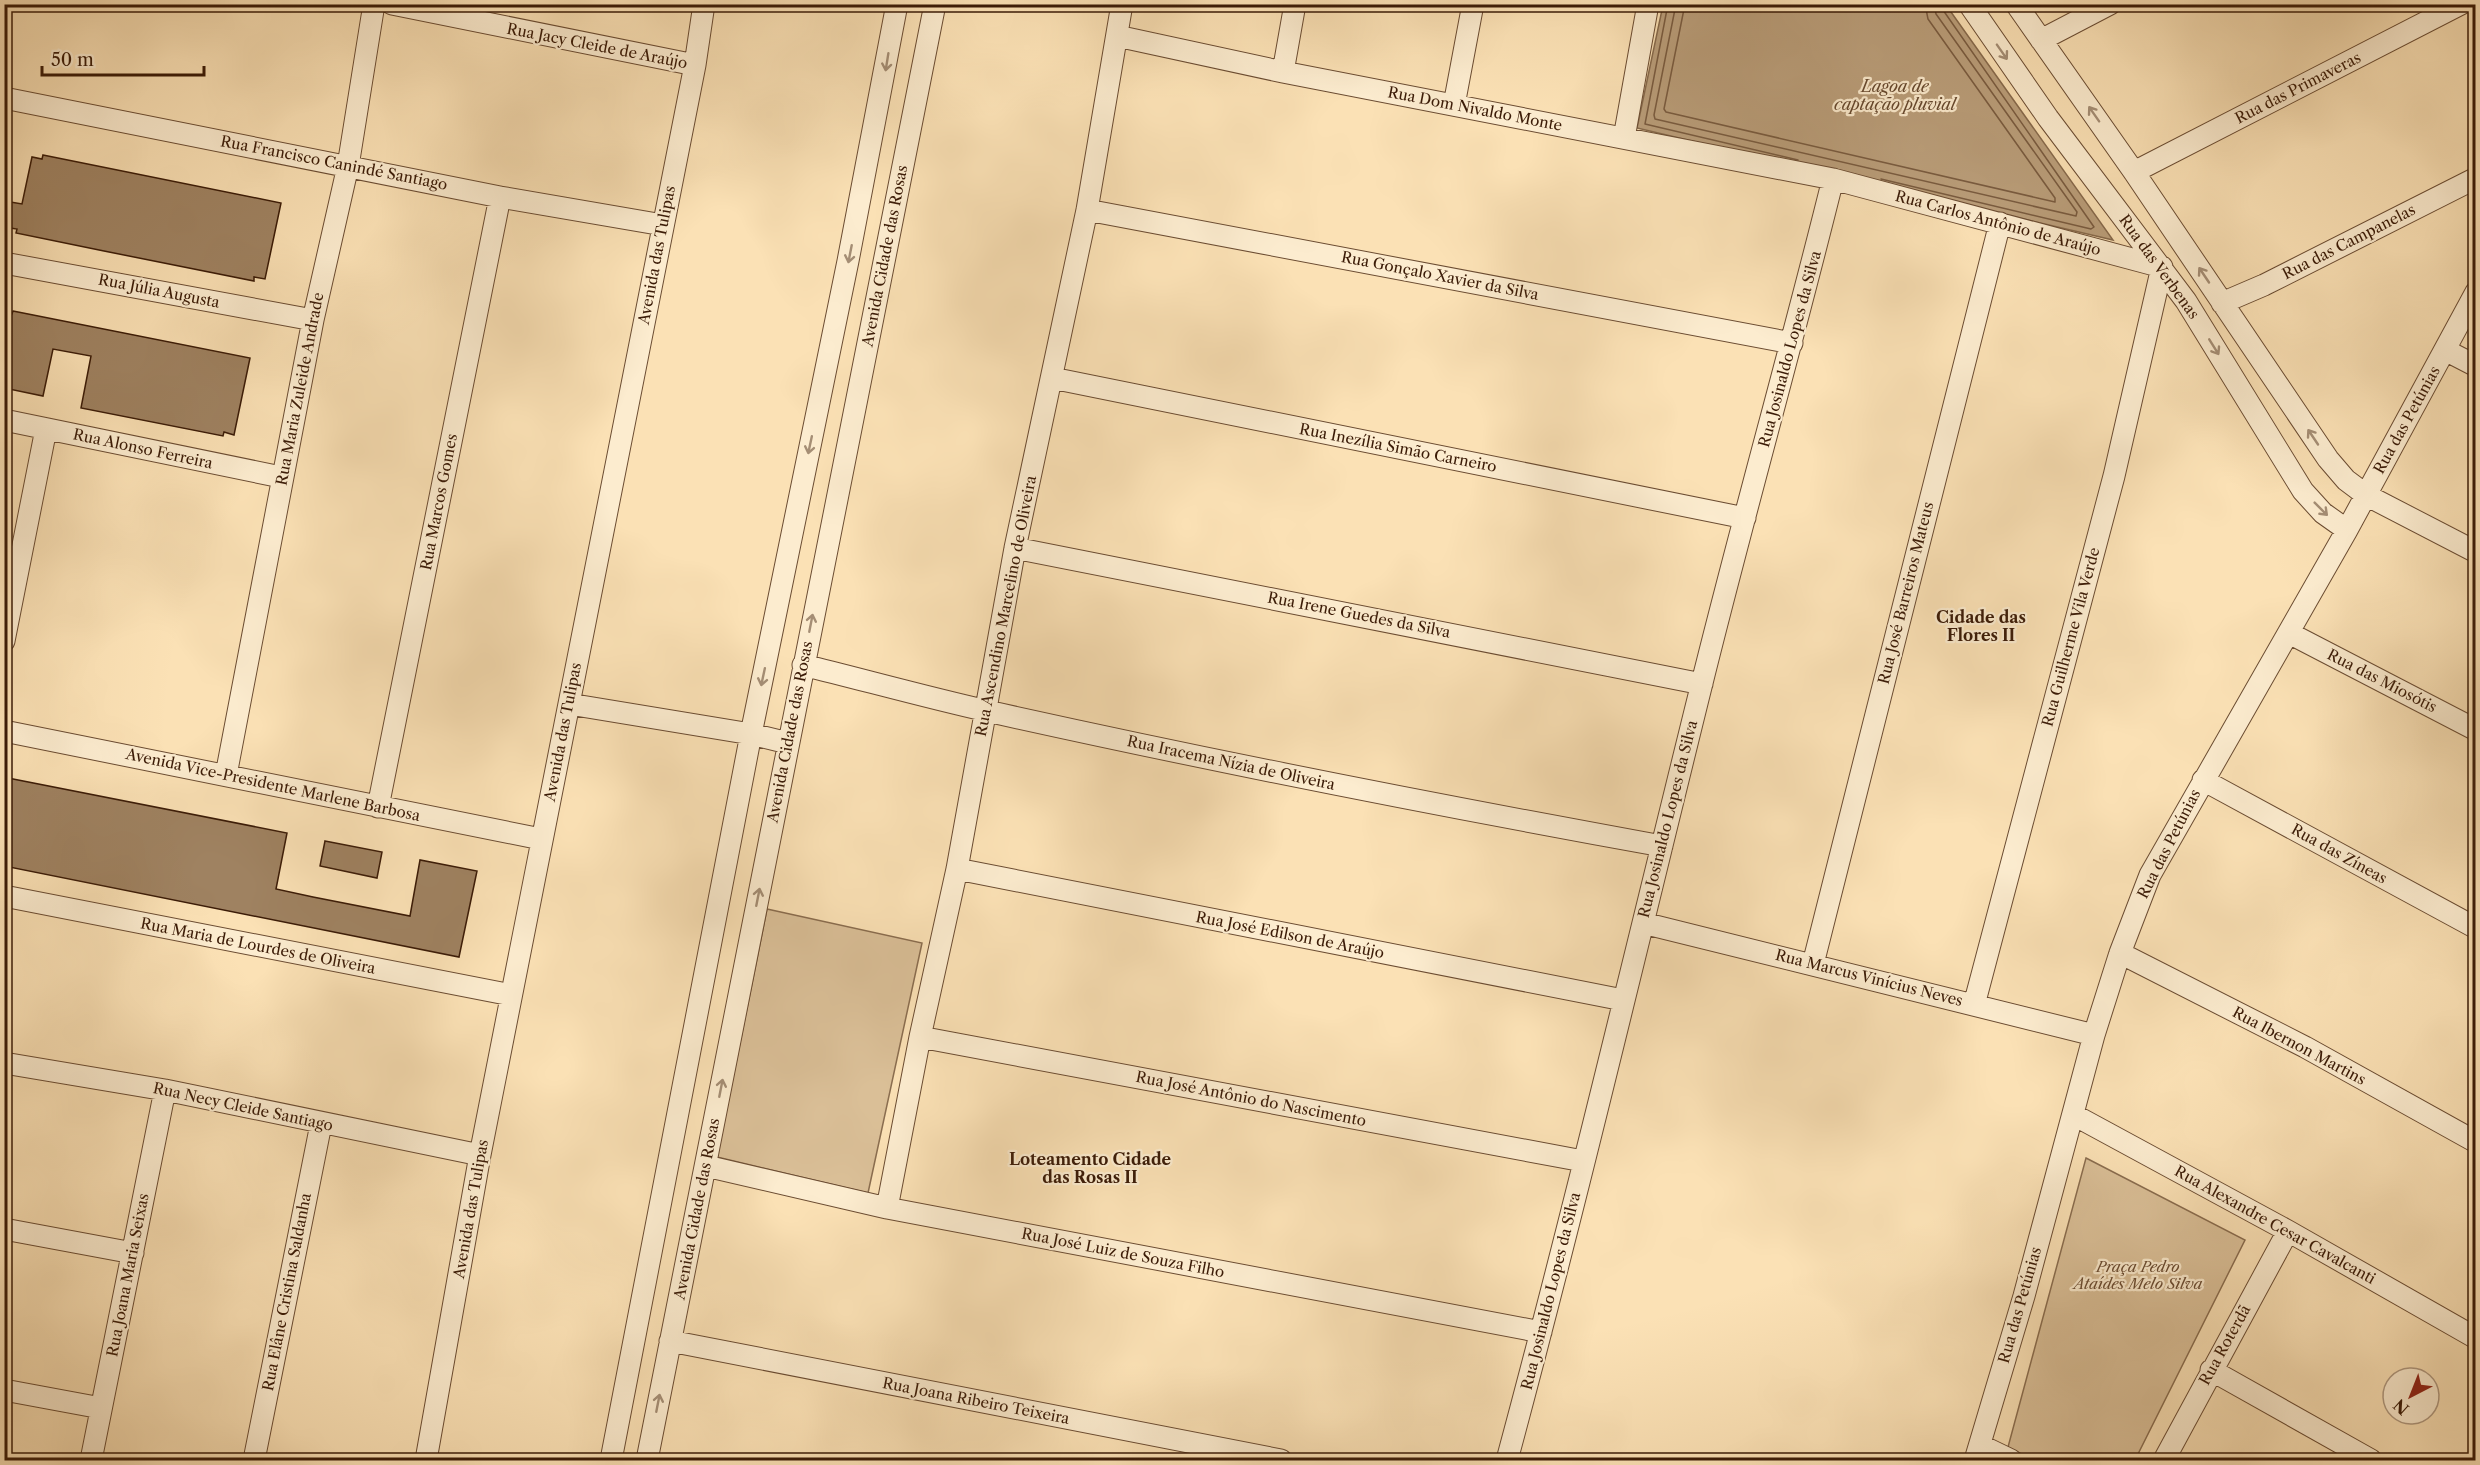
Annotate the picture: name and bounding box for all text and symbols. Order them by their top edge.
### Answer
street label: Rua Jacy Cleide de Araújo [505,19,689,72]
scale bar [42,39,204,77]
one-way arrow [1996,44,2008,60]
street label: Rua das Primaveras [2232,48,2364,127]
text: 50 m [51,49,94,71]
one-way arrow [881,52,892,72]
water label: Lagoa de captação pluvial [1834,76,1958,114]
street label: Rua Dom Nivaldo Monte [1386,82,1564,135]
one-way arrow [2087,107,2100,123]
street label: Rua Francisco Canindé Santiago [219,131,449,194]
street label: Avenida Cidade das Rosas [857,164,911,349]
street label: Avenida das Tulipas [634,184,679,327]
street label: Rua Carlos Antônio de Araújo [1893,186,2103,259]
street label: Rua das Campanelas [2279,200,2418,283]
street label: Rua das Verbenas [2115,211,2204,323]
one-way arrow [844,243,855,263]
street label: Rua Gonçalo Xavier da Silva [1340,247,1540,304]
street label: Rua Josinaldo Lopes da Silva [1754,248,1825,449]
one-way arrow [2198,267,2210,284]
street label: Rua Júlia Augusta [97,269,221,312]
street label: Rua Maria Zuleide Andrade [271,291,328,487]
one-way arrow [2209,338,2221,355]
street label: Rua das Petúnias [2369,363,2444,477]
street label: Rua Inezília Simão Carneiro [1298,419,1498,476]
street label: Rua Alonso Ferreira [72,424,215,473]
one-way arrow [2307,429,2319,446]
street label: Rua Marcos Gomes [416,432,461,572]
one-way arrow [804,435,816,454]
street label: Rua Ascendino Marcelino de Oliveira [971,474,1040,738]
street label: Rua José Barreiros Mateus [1874,500,1937,686]
one-way arrow [2313,502,2328,517]
street label: Rua Guilherme Vila Verde [2037,545,2104,729]
street label: Rua Irene Guedes da Silva [1266,587,1452,642]
district label: Cidade das Flores II [1936,607,2026,645]
one-way arrow [806,614,817,633]
street label: Avenida Cidade das Rosas [762,640,816,825]
street label: Rua das Miosótis [2324,645,2440,716]
street label: Avenida das Tulipas [540,661,585,804]
one-way arrow [757,666,768,686]
street label: Rua Josinaldo Lopes da Silva [1634,718,1701,920]
street label: Rua Iracema Nízia de Oliveira [1125,731,1337,794]
street label: Avenida Vice-Presidente Marlene Barbosa [123,744,422,825]
street label: Rua das Petúnias [2133,786,2204,902]
street label: Rua das Zíneas [2288,819,2390,888]
one-way arrow [753,888,764,907]
street label: Rua José Edilson de Araújo [1194,907,1386,962]
street label: Rua Maria de Lourdes de Oliveira [139,913,377,978]
street label: Rua Marcus Vinícius Neves [1773,945,1965,1010]
street label: Rua Ibernon Martins [2229,1002,2369,1089]
street label: Rua José Antônio do Nascimento [1134,1067,1368,1130]
street label: Rua Necy Cleide Santiago [151,1078,335,1135]
one-way arrow [716,1079,727,1099]
street label: Avenida Cidade das Rosas [669,1117,723,1302]
street label: Avenida das Tulipas [449,1138,492,1281]
district label: Loteamento Cidade das Rosas II [1009,1149,1172,1187]
street label: Rua Alexandre Cesar Cavalcanti [2171,1161,2379,1288]
street label: Rua Josinaldo Lopes da Silva [1517,1190,1584,1392]
street label: Rua Elâne Cristina Saldanha [258,1191,315,1393]
street label: Rua Joana Maria Seixas [102,1192,153,1358]
street label: Rua José Luiz de Souza Filho [1020,1224,1226,1282]
street label: Rua das Petúnias [1994,1244,2045,1365]
park label: Praça Pedro Ataídes Melo Silva [2072,1257,2202,1293]
street label: Rua Roterdã [2195,1301,2254,1388]
north arrow [2381,1366,2441,1426]
street label: Rua Joana Ribeiro Teixeira [881,1373,1071,1428]
one-way arrow [653,1394,664,1413]
text: N [2389,1395,2413,1419]

